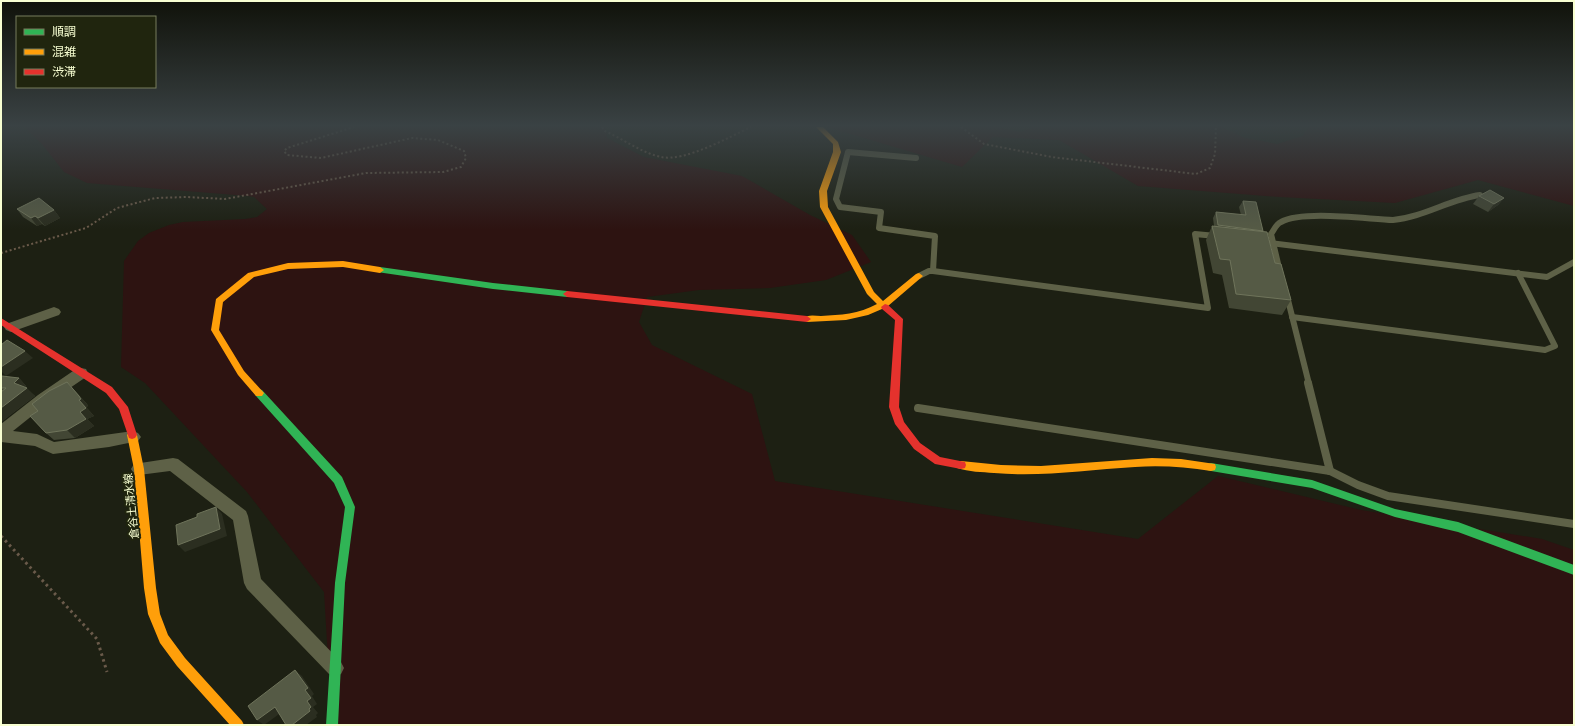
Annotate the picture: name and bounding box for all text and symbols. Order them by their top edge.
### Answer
legend [16,16,156,88]
text: 順調 [52,25,76,39]
text: 混雑 [52,45,76,59]
text: 渋滞 [52,65,76,79]
street label: 倉谷土清水線 [122,472,141,539]

